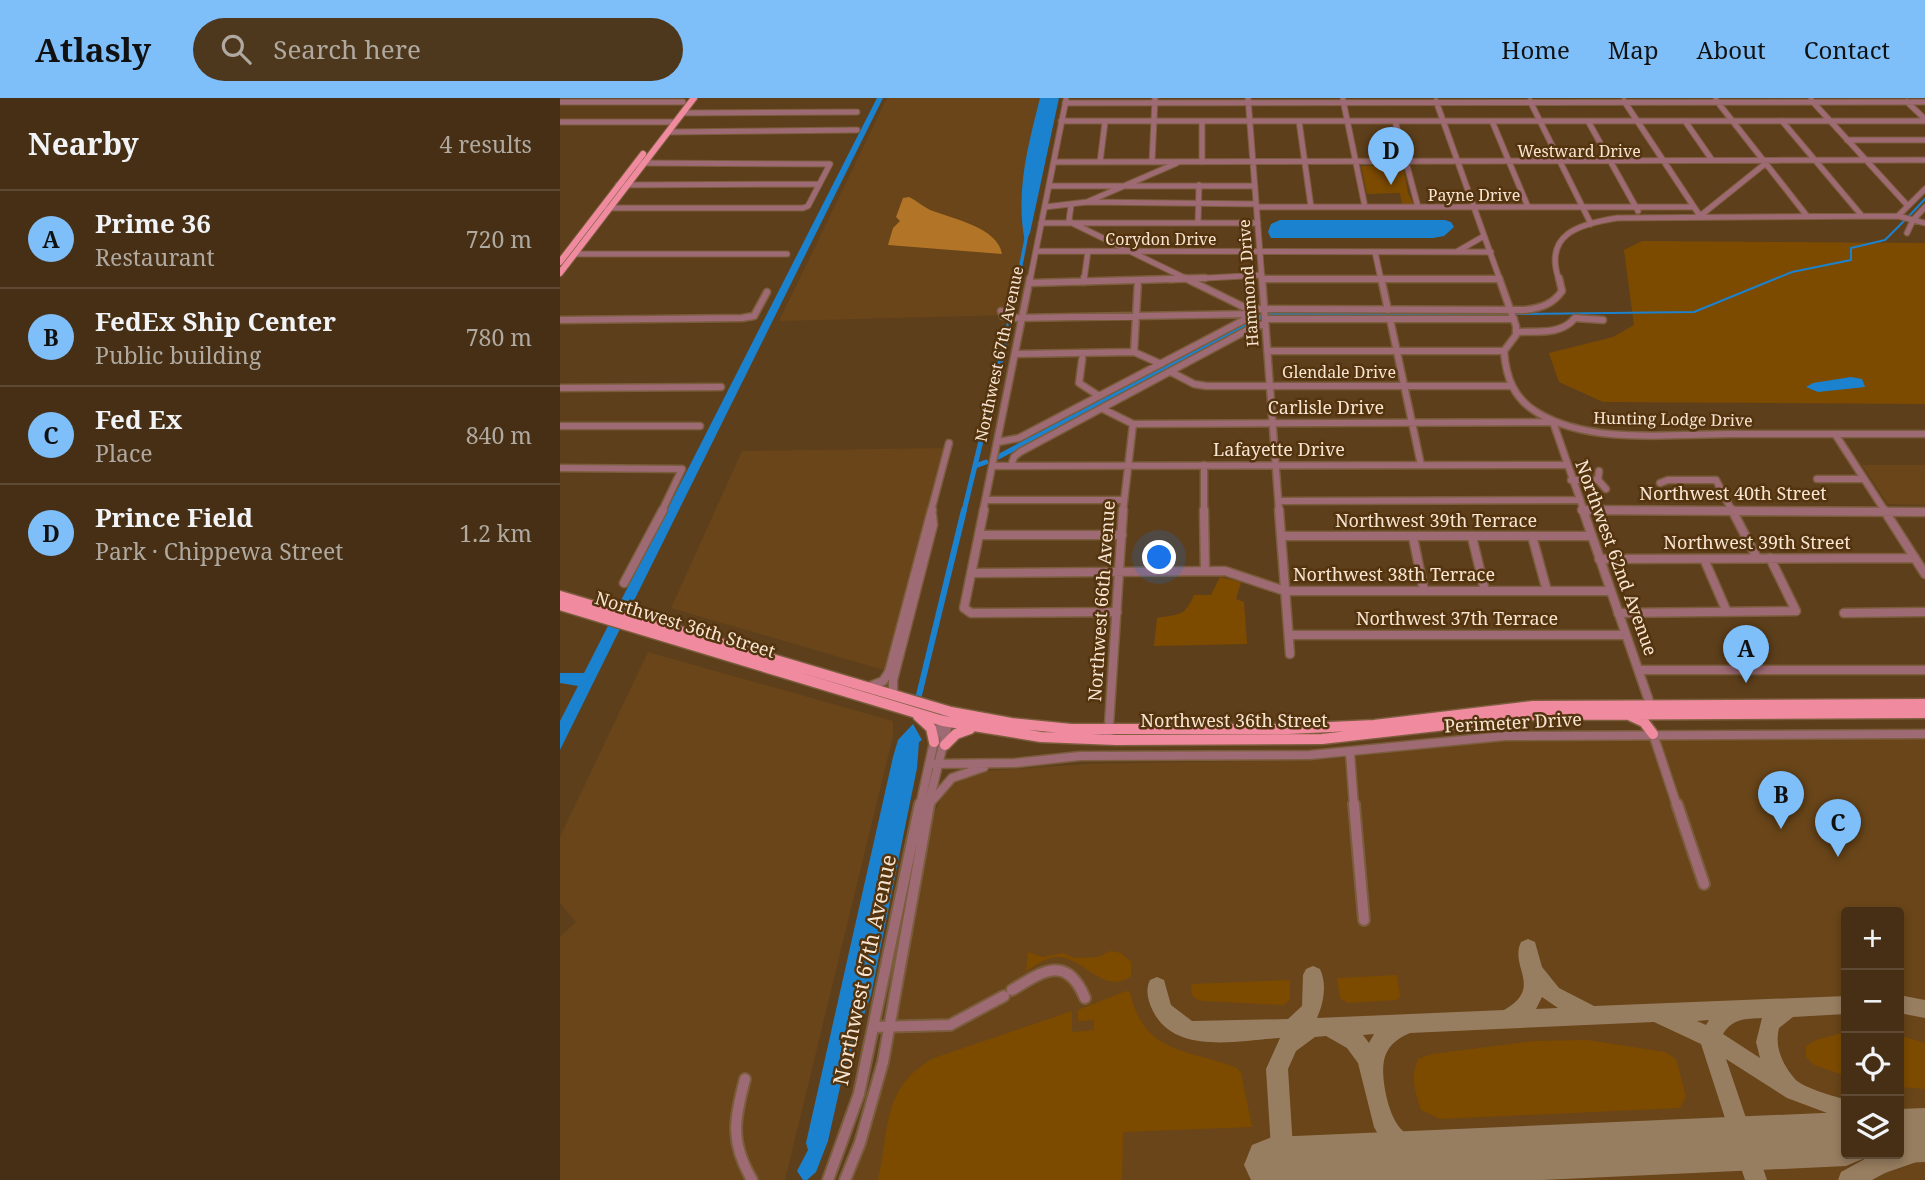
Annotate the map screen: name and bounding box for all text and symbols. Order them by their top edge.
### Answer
search box [193,18,683,81]
text: Atlasly [35,27,151,72]
icon: search [217,30,255,68]
text: Search here [273,31,421,67]
text: Home [1501,33,1570,66]
text: Map [1608,33,1659,66]
text: About [1697,33,1766,66]
text: Contact [1804,33,1890,66]
text: Nearby [28,123,139,164]
pin: D [1368,127,1414,185]
text: 4 results [439,128,532,160]
street label: Westward Drive [1517,140,1641,162]
street label: Payne Drive [1428,184,1520,206]
text: Prime 36 [95,205,211,241]
street label: Hammond Drive [1233,219,1263,347]
text: A [42,223,60,255]
text: 720 m [466,223,532,255]
street label: Corydon Drive [1105,228,1217,250]
text: Restaurant [95,241,215,273]
street label: Northwest 67th Avenue [970,264,1028,444]
text: FedEx Ship Center [95,303,336,339]
text: B [43,321,59,353]
text: 780 m [466,321,532,353]
text: Public building [95,339,261,371]
street label: Glendale Drive [1282,361,1396,383]
street label: Carlisle Drive [1268,395,1384,419]
text: Fed Ex [95,401,182,437]
street label: Hunting Lodge Drive [1593,407,1753,431]
text: C [43,419,59,451]
text: 840 m [466,419,532,451]
text: Place [95,437,153,469]
street label: Lafayette Drive [1213,437,1345,461]
street label: Northwest 62nd Avenue [1570,457,1664,659]
street label: Northwest 40th Street [1639,481,1827,505]
text: Prince Field [95,499,253,535]
street label: Northwest 66th Avenue [1082,500,1120,702]
street label: Northwest 39th Terrace [1335,508,1537,532]
text: D [42,517,60,549]
text: 1.2 km [459,517,532,549]
street label: Northwest 39th Street [1663,530,1851,554]
text: Park · Chippewa Street [95,535,343,567]
your location [1142,540,1176,574]
street label: Northwest 38th Terrace [1293,562,1495,586]
street label: Northwest 36th Street [592,585,778,663]
street label: Northwest 37th Terrace [1356,606,1558,630]
pin: A [1723,625,1769,683]
street label: Perimeter Drive [1443,706,1582,738]
street label: Northwest 36th Street [1140,708,1328,732]
pin: B [1758,771,1804,829]
pin: C [1815,799,1861,857]
street label: Northwest 67th Avenue [826,852,902,1088]
map controls [1841,907,1904,1159]
button: + [1841,907,1904,970]
button: − [1841,970,1904,1033]
button: locate [1841,1033,1904,1096]
button: layers [1841,1096,1904,1159]

